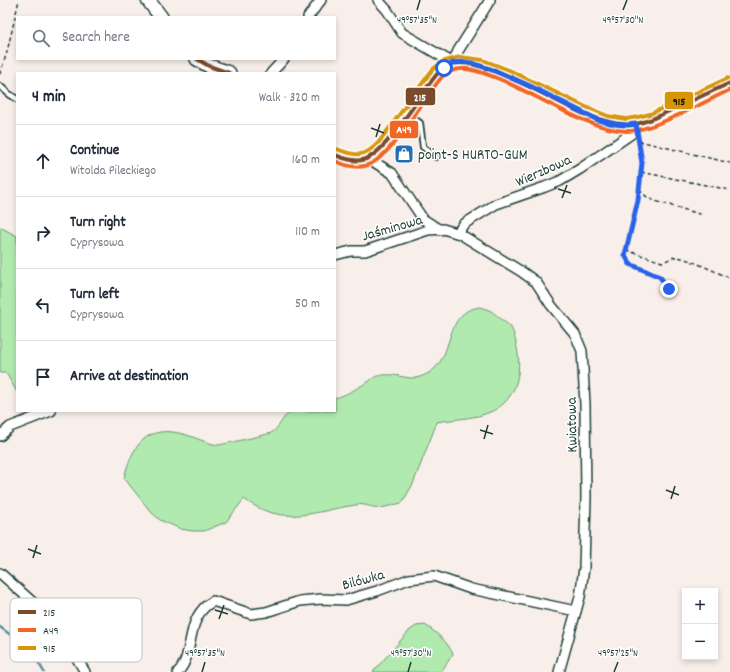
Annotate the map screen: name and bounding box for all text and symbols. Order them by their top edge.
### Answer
text: 49°57'35"N [397,14,437,28]
text: 49°57'30"N [603,14,643,28]
search box [16,16,336,60]
icon: search [30,27,52,49]
text: Search here [62,27,130,49]
route start [435,59,453,77]
text: 4 min [32,86,66,110]
line badge: 215 [405,87,436,106]
text: Walk · 320 m [259,89,320,108]
text: 215 [414,91,426,107]
line badge: 915 [664,91,694,110]
text: 915 [673,95,685,111]
line badge: A49 [389,120,419,139]
text: A49 [396,123,412,139]
text: Continue [70,140,119,162]
shop icon: point-S HURTO-GUM [393,143,415,165]
place label: point-S HURTO-GUM [418,145,528,167]
street label: Wierzbowa [512,149,576,194]
icon: ahead [32,150,54,172]
text: 160 m [292,151,320,170]
text: Witolda Pileckiego [70,162,156,181]
street label: Jaśminowa [360,209,426,248]
text: Turn right [70,212,126,234]
icon: right [32,222,54,244]
text: 110 m [295,223,320,242]
text: Cyprysowa [70,234,124,253]
route end [660,280,678,298]
text: Turn left [70,284,119,306]
icon: left [32,294,54,316]
text: 50 m [295,295,320,314]
text: Cyprysowa [70,306,124,325]
icon: arrive [32,366,54,388]
text: Arrive at destination [70,366,188,388]
street label: Kwiatowa [562,396,584,453]
street label: Bilówka [340,565,388,597]
map controls [682,588,718,660]
button: + [682,588,718,624]
legend [10,598,142,662]
text: 215 [43,606,55,622]
text: A49 [43,624,59,640]
button: − [682,624,718,660]
text: 915 [43,642,56,658]
text: 49°57'35"N [185,647,225,661]
text: 49°57'30"N [391,647,431,661]
text: 49°57'25"N [598,647,638,661]

